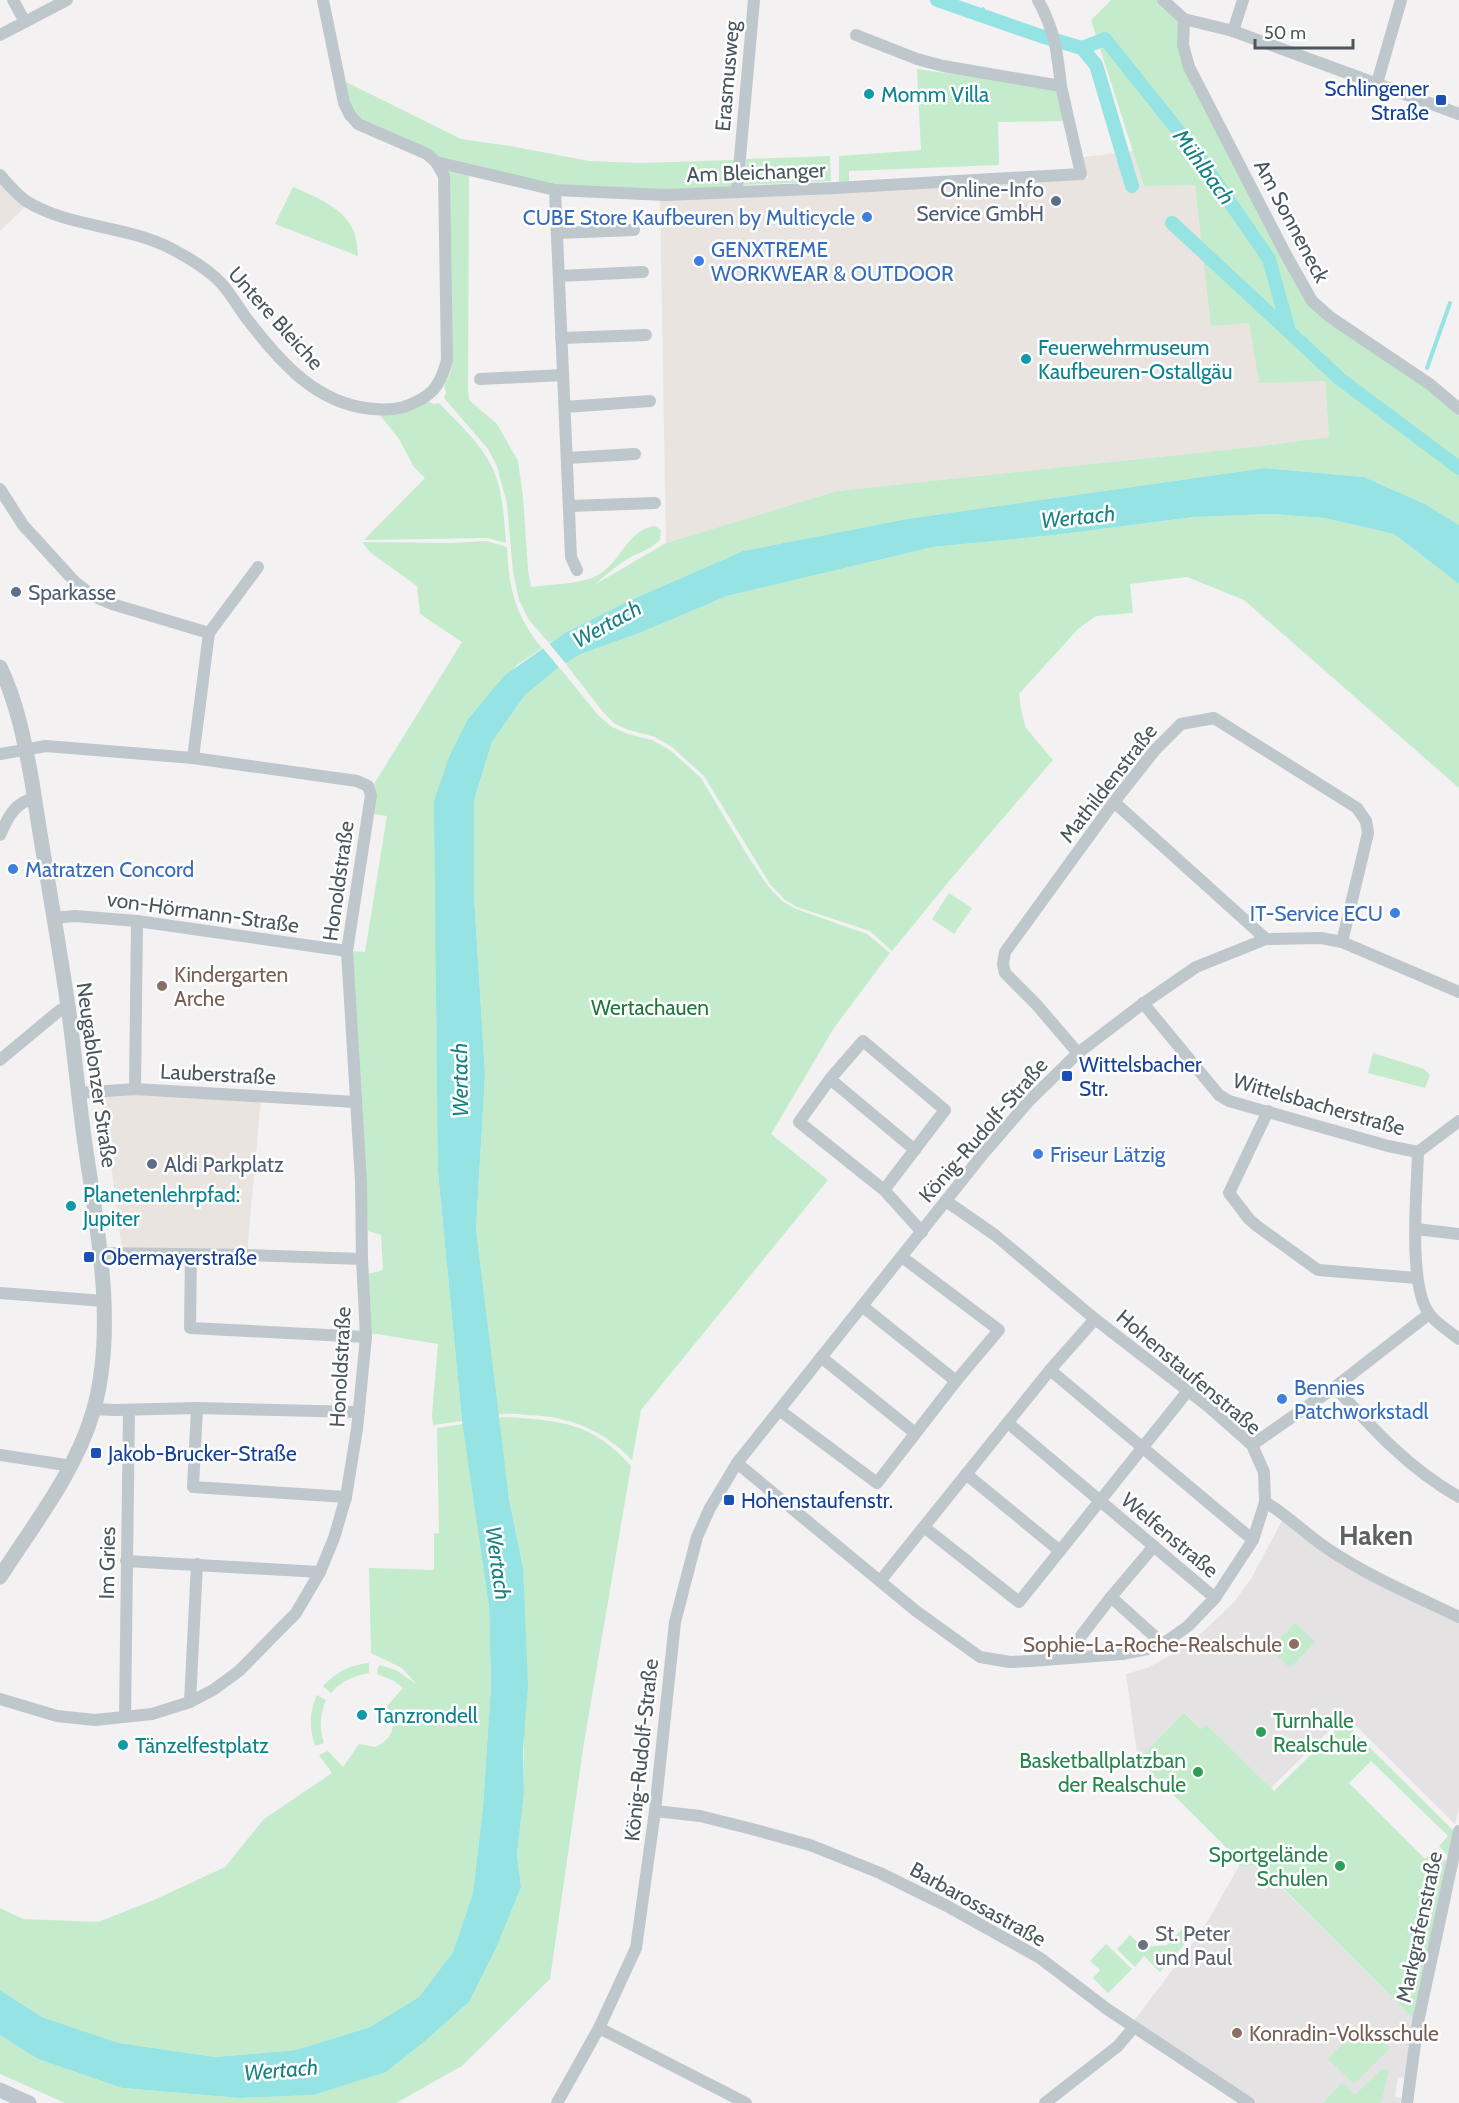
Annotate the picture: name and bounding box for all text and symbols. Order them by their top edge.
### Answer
scale bar [1255,12,1352,50]
street label: Erasmusweg [710,19,744,132]
text: 50 m [1264,22,1306,44]
place label: Schlingener Straße [1324,76,1429,125]
place label: Momm Villa [881,82,989,107]
marker: Momm Villa [862,87,876,101]
marker: Schlingener Straße [1434,93,1448,107]
water label: Mühlbach [1167,123,1240,210]
street label: Am Sonneneck [1249,155,1335,287]
street label: Am Bleichanger [686,157,826,187]
place label: Online-Info Service GmbH [916,177,1044,226]
marker: Online-Info Service GmbH [1049,194,1063,208]
place label: CUBE Store Kaufbeuren by Multicycle [523,205,855,230]
marker: CUBE Store Kaufbeuren by Multicycle [860,210,874,224]
place label: GENXTREME WORKWEAR & OUTDOOR [711,237,954,286]
marker: GENXTREME WORKWEAR & OUTDOOR [692,254,706,268]
street label: Untere Bleiche [223,261,329,375]
place label: Feuerwehrmuseum Kaufbeuren-Ostallgäu [1038,335,1232,384]
marker: Feuerwehrmuseum Kaufbeuren-Ostallgäu [1019,352,1033,366]
water label: Wertach [1040,500,1116,534]
place label: Sparkasse [28,580,116,605]
marker: Sparkasse [9,585,23,599]
water label: Wertach [568,594,646,654]
street label: Mathildenstraße [1054,718,1162,847]
street label: Honoldstraße [317,819,359,943]
place label: Matratzen Concord [25,857,194,882]
marker: Matratzen Concord [6,862,20,876]
street label: von-Hörmann-Straße [105,886,301,938]
place label: IT-Service ECU [1250,901,1383,926]
marker: IT-Service ECU [1388,906,1402,920]
place label: Kindergarten Arche [174,962,288,1011]
marker: Kindergarten Arche [155,979,169,993]
street label: Neugablonzer Straße [72,981,122,1169]
park label: Wertachauen [591,995,709,1020]
water label: Wertach [446,1043,474,1117]
street label: König-Rudolf-Straße [913,1052,1053,1207]
place label: Wittelsbacher Str. [1079,1052,1202,1101]
street label: Lauberstraße [160,1058,277,1090]
street label: Wittelsbacherstraße [1230,1067,1408,1141]
marker: Wittelsbacher Str. [1060,1069,1074,1083]
place label: Friseur Lätzig [1050,1142,1166,1167]
marker: Friseur Lätzig [1031,1147,1045,1161]
place label: Aldi Parkplatz [164,1152,284,1177]
marker: Aldi Parkplatz [145,1157,159,1171]
place label: Planetenlehrpfad: Jupiter [82,1182,240,1231]
marker: Planetenlehrpfad: Jupiter [64,1199,78,1213]
place label: Obermayerstraße [101,1245,257,1270]
marker: Obermayerstraße [82,1250,96,1264]
street label: Hohenstaufenstraße [1112,1304,1267,1440]
street label: Honoldstraße [324,1306,356,1428]
place label: Bennies Patchworkstadl [1294,1375,1429,1424]
marker: Bennies Patchworkstadl [1275,1392,1289,1406]
place label: Jakob-Brucker-Straße [107,1441,297,1466]
marker: Jakob-Brucker-Straße [89,1446,103,1460]
street label: Welfenstraße [1116,1487,1224,1583]
place label: Hohenstaufenstr. [741,1488,893,1513]
marker: Hohenstaufenstr. [722,1493,736,1507]
district label: Haken [1339,1519,1413,1552]
water label: Wertach [479,1524,517,1602]
street label: Im Gries [94,1526,120,1600]
place label: Sophie-La-Roche-Realschule [1023,1632,1282,1657]
marker: Sophie-La-Roche-Realschule [1287,1637,1301,1651]
street label: König-Rudolf-Straße [619,1657,663,1842]
place label: Tanzrondell [374,1703,478,1728]
marker: Tanzrondell [355,1708,369,1722]
place label: Turnhalle Realschule [1273,1708,1368,1757]
marker: Turnhalle Realschule [1254,1725,1268,1739]
place label: Tänzelfestplatz [135,1733,269,1758]
marker: Tänzelfestplatz [116,1738,130,1752]
place label: Basketballplatzban der Realschule [1019,1748,1186,1797]
marker: Basketballplatzban der Realschule [1191,1765,1205,1779]
place label: Sportgelände Schulen [1209,1842,1328,1891]
street label: Markgrafenstraße [1391,1849,1447,2005]
street label: Barbarossastraße [906,1856,1051,1952]
marker: Sportgelände Schulen [1333,1859,1347,1873]
place label: St. Peter und Paul [1155,1921,1232,1970]
marker: St. Peter und Paul [1136,1938,1150,1952]
place label: Konradin-Volksschule [1249,2021,1439,2046]
marker: Konradin-Volksschule [1230,2026,1244,2040]
water label: Wertach [243,2053,319,2087]

